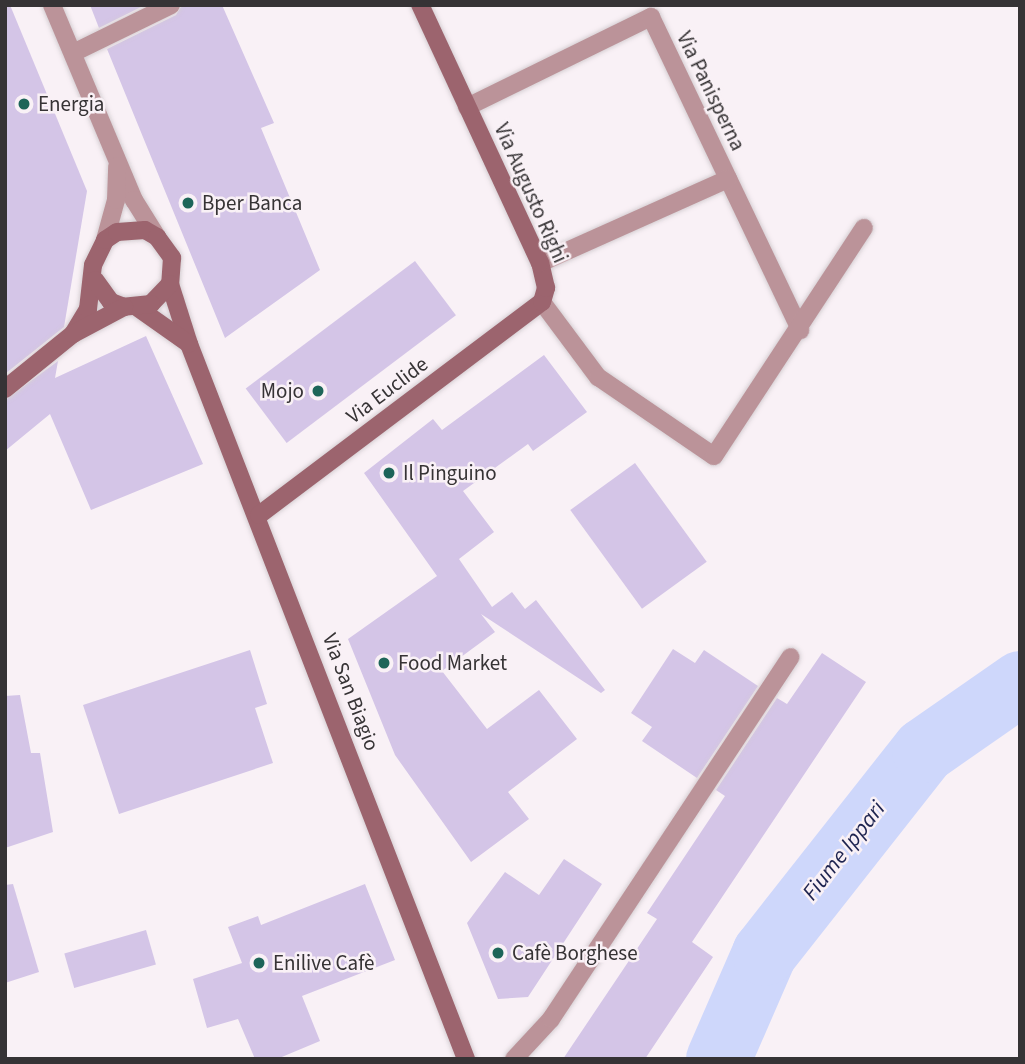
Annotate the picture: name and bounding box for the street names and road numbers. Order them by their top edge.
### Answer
street label: Via Panisperna [671,27,751,155]
street label: Via Augusto Righi [489,119,573,267]
street label: Via Euclide [341,351,433,429]
street label: Via San Biagio [317,630,385,754]

